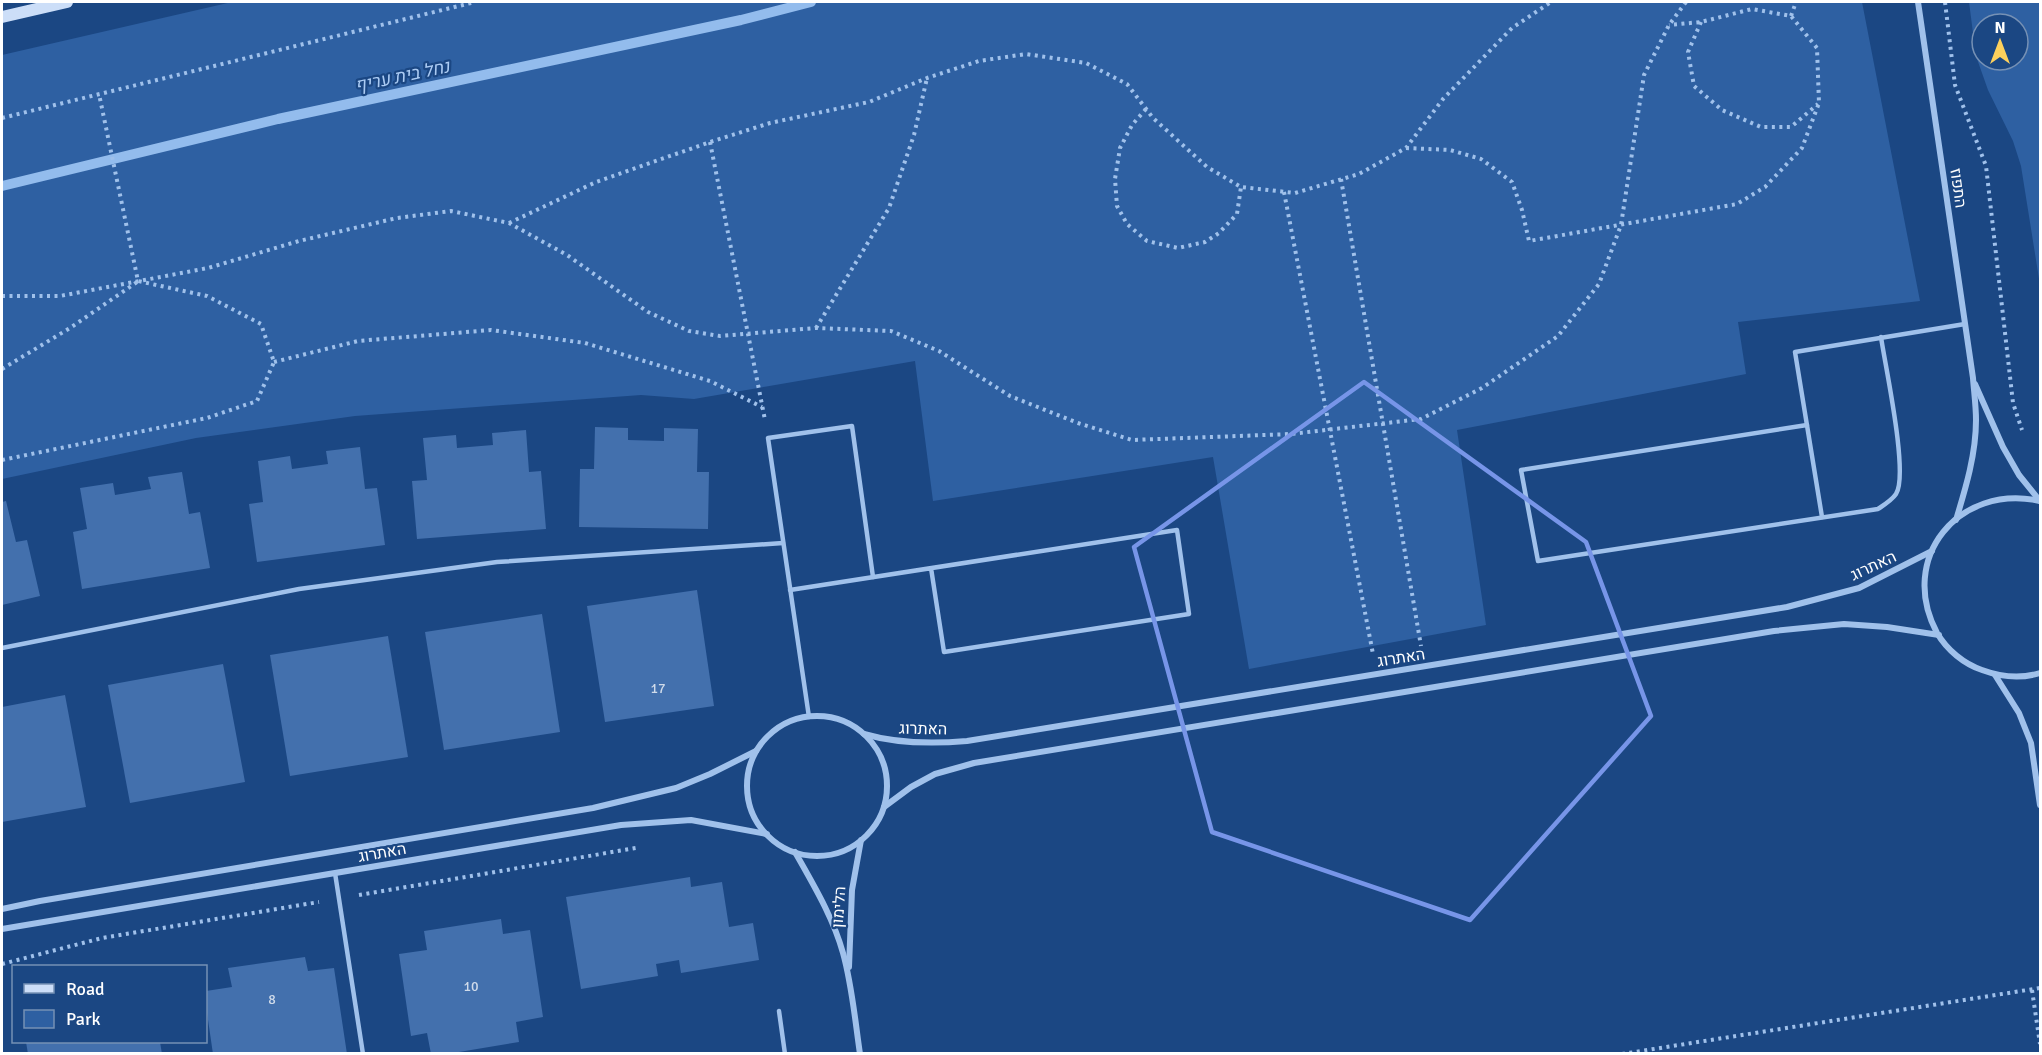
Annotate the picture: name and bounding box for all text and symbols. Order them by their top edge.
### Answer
north arrow [1970,12,2030,72]
text: N [1994,18,2006,38]
water label: נחל בית עריף [353,55,453,97]
street label: התפוז [1945,167,1971,209]
street label: האתרוג [1847,547,1900,585]
street label: האתרוג [1376,644,1427,672]
house number: 17 [650,680,666,697]
street label: האתרוג [899,719,947,739]
street label: האתרוג [357,839,408,867]
street label: הלימון [828,885,850,929]
legend [12,965,207,1043]
text: Road [66,978,105,1000]
house number: 10 [463,978,479,995]
house number: 8 [268,991,276,1008]
text: Park [66,1008,101,1030]

